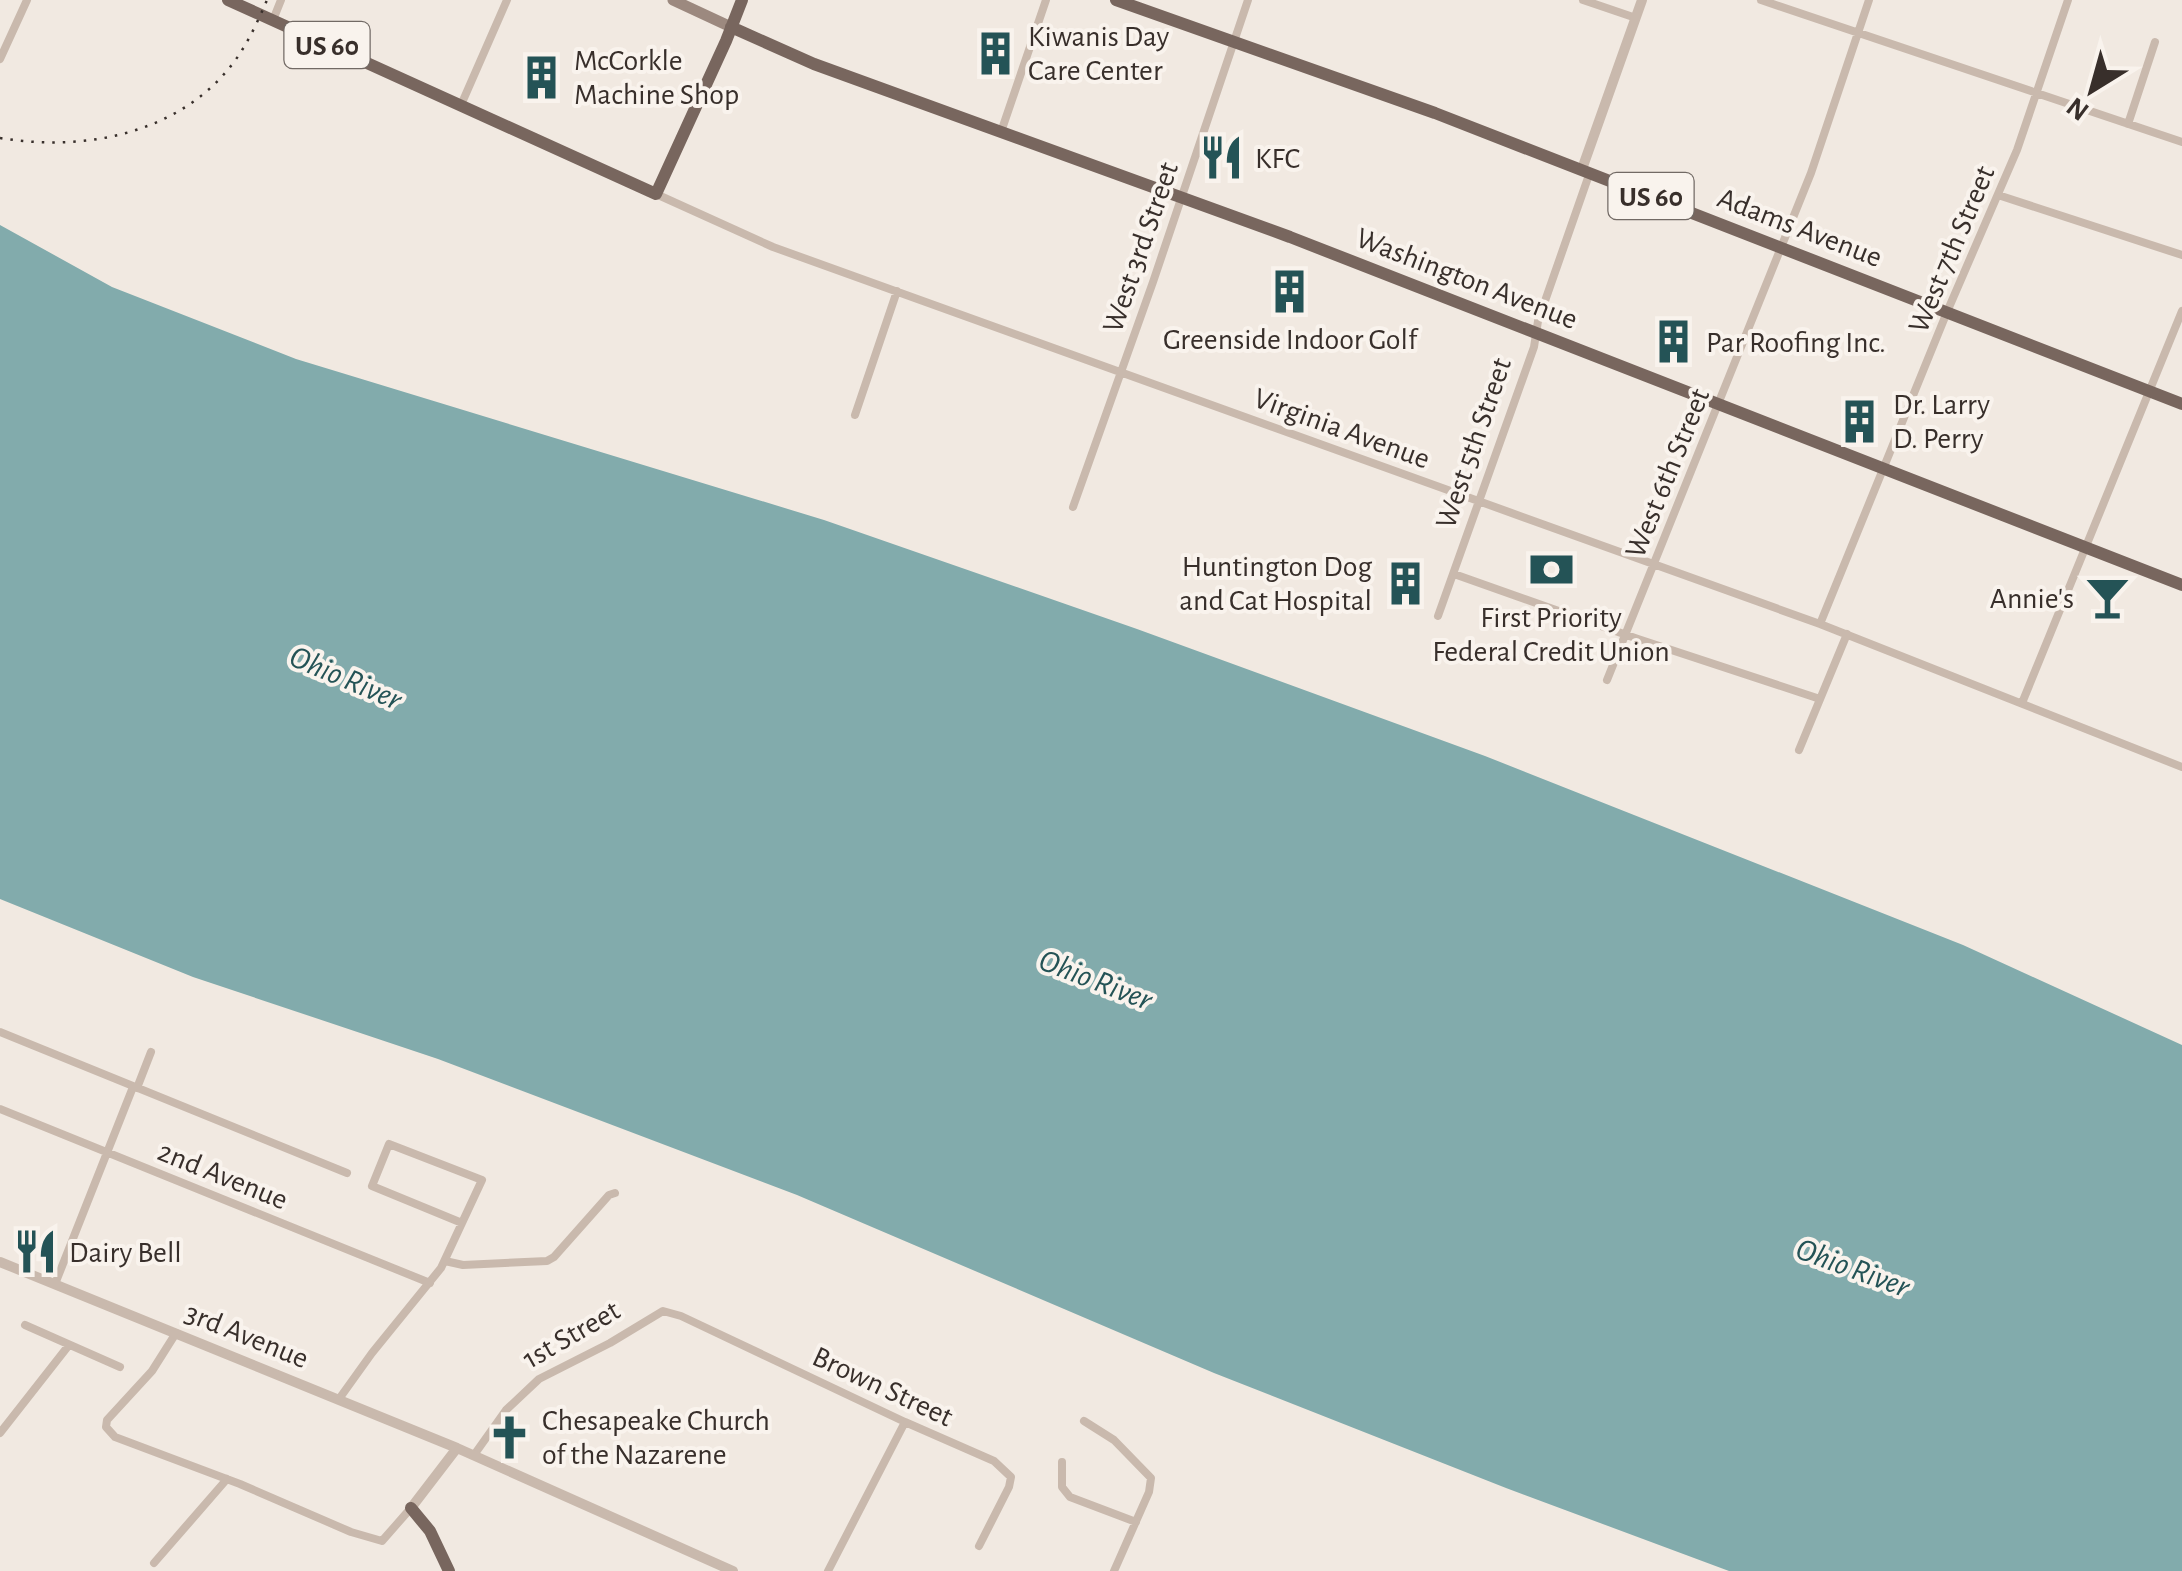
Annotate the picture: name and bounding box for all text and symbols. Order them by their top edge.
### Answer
road number: US 60 [284,22,370,68]
place label: Kiwanis Day Care Center [1028,22,1170,86]
building icon: Kiwanis Day Care Center [971,29,1019,77]
north arrow [2042,40,2142,140]
place label: McCorkle Machine Shop [574,46,739,110]
building icon: McCorkle Machine Shop [517,53,565,101]
text: N [2062,91,2094,125]
restaurant icon: KFC [1198,134,1246,182]
place label: KFC [1255,144,1300,174]
street label: West 3rd Street [1098,158,1184,336]
street label: West 7th Street [1903,161,2001,337]
road number: US 60 [1608,173,1694,219]
street label: Adams Avenue [1713,183,1886,273]
street label: Washington Avenue [1352,223,1582,335]
building icon: Greenside Indoor Golf [1266,268,1314,316]
building icon: Par Roofing Inc. [1649,318,1697,366]
place label: Greenside Indoor Golf [1163,325,1419,355]
place label: Par Roofing Inc. [1706,328,1886,358]
street label: West 5th Street [1431,354,1517,532]
street label: Virginia Avenue [1250,383,1434,475]
street label: West 6th Street [1620,384,1716,562]
place label: Dr. Larry D. Perry [1893,390,1990,454]
building icon: Dr. Larry D. Perry [1836,397,1884,445]
bank icon: First Priority Federal Credit Union [1527,546,1575,594]
place label: Huntington Dog and Cat Hospital [1179,552,1372,616]
building icon: Huntington Dog and Cat Hospital [1381,559,1429,607]
bar icon: Annie's [2083,574,2131,622]
place label: Annie's [1990,584,2074,614]
place label: First Priority Federal Credit Union [1432,603,1670,667]
water label: Ohio River [285,640,408,716]
water label: Ohio River [1035,944,1158,1017]
street label: 2nd Avenue [153,1136,292,1216]
restaurant icon: Dairy Bell [12,1228,60,1276]
water label: Ohio River [1792,1233,1915,1304]
place label: Dairy Bell [69,1238,182,1268]
street label: 1st Street [518,1295,626,1374]
street label: 3rd Avenue [181,1298,312,1374]
street label: Brown Street [808,1341,958,1433]
place label: Chesapeake Church of the Nazarene [542,1406,770,1470]
church icon: Chesapeake Church of the Nazarene [485,1413,533,1461]

